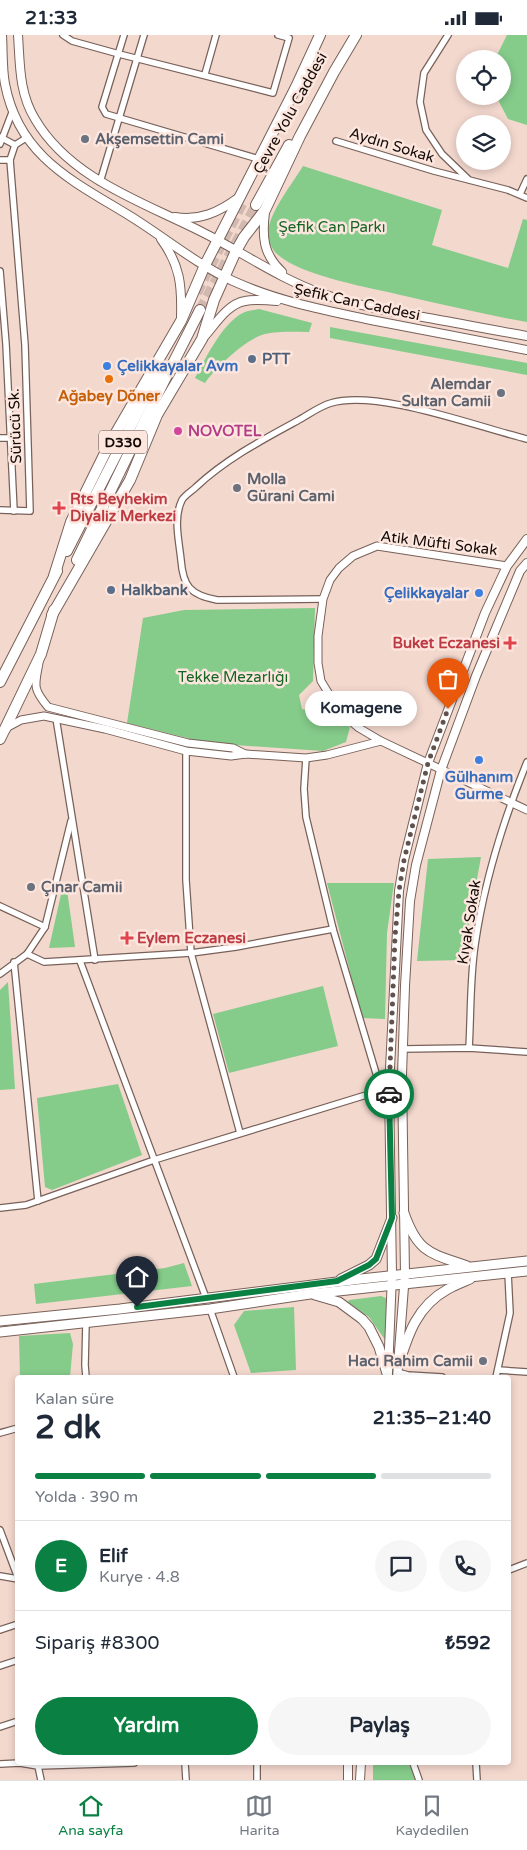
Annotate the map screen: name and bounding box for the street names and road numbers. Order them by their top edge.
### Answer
street label: Çevre Yolu Caddesi [249,49,331,177]
street label: Aydın Sokak [347,124,437,166]
street label: Şefik Can Caddesi [292,280,422,324]
street label: Sürücü Sk. [5,388,25,464]
road number: D330 [99,431,147,453]
street label: Atik Müfti Sokak [379,527,499,559]
street label: Kıyak Sokak [453,878,485,966]

